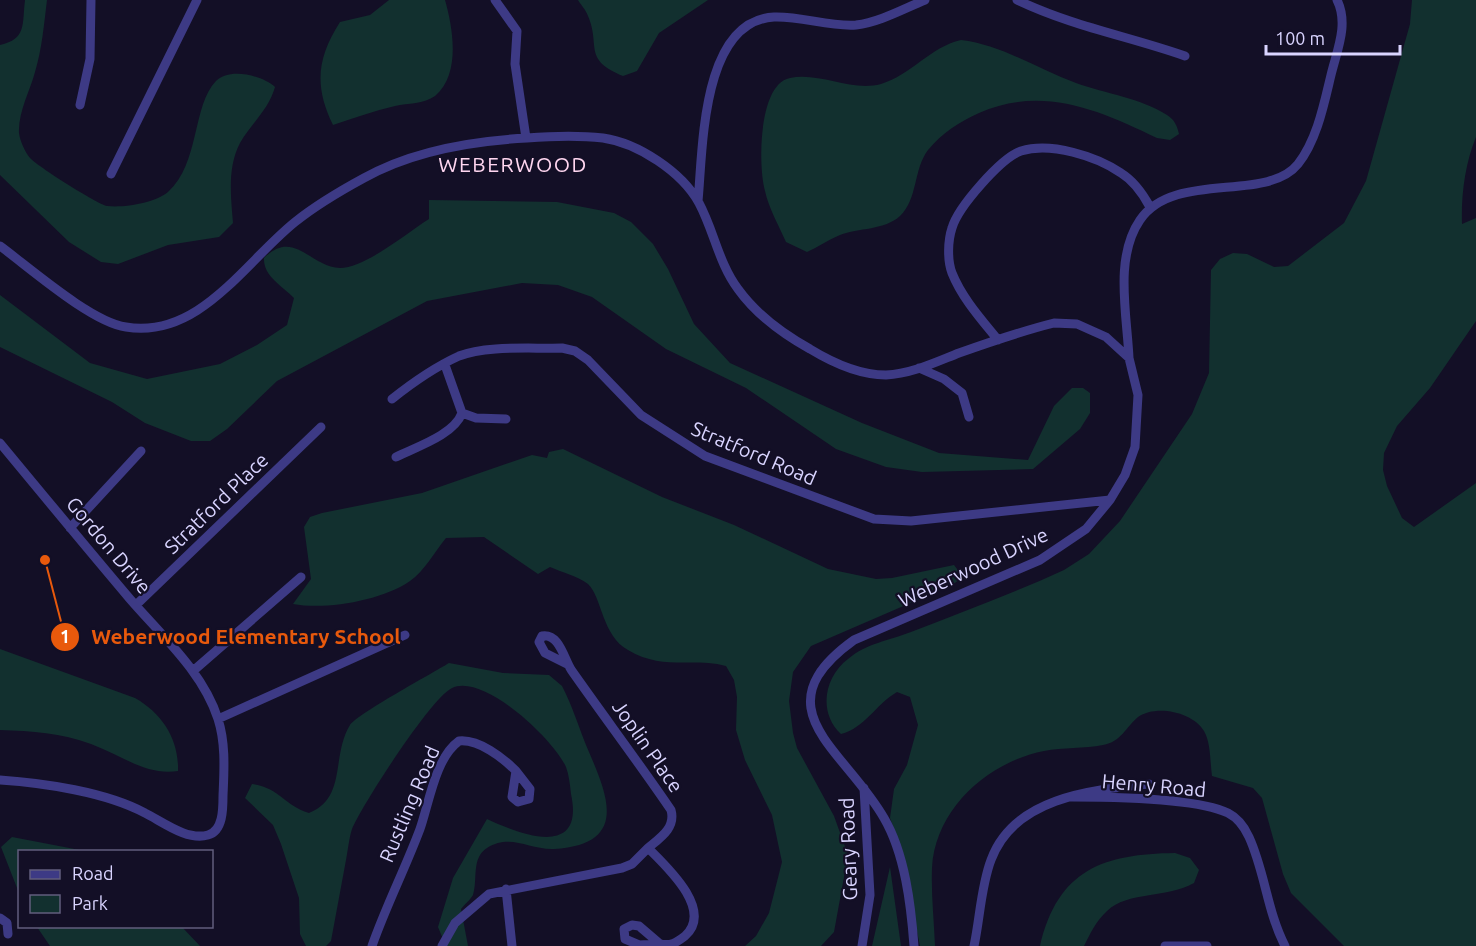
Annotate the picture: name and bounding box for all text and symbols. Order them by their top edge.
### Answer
scale bar [1266,18,1400,56]
text: 100 m [1275,28,1325,48]
district label: WEBERWOOD [438,152,588,176]
street label: Stratford Road [688,416,820,490]
street label: Stratford Place [159,448,273,558]
street label: Gordon Drive [62,492,156,598]
street label: Weberwood Drive [895,522,1051,612]
callout: Weberwood Elementary School [50,617,413,656]
text: Weberwood Elementary School [91,624,401,648]
text: 1 [60,626,70,646]
street label: Joplin Place [608,696,688,796]
street label: Rustling Road [374,742,444,866]
street label: Henry Road [1101,769,1207,801]
street label: Geary Road [835,797,861,901]
legend [18,850,213,928]
text: Road [72,863,114,883]
text: Park [72,893,108,913]

